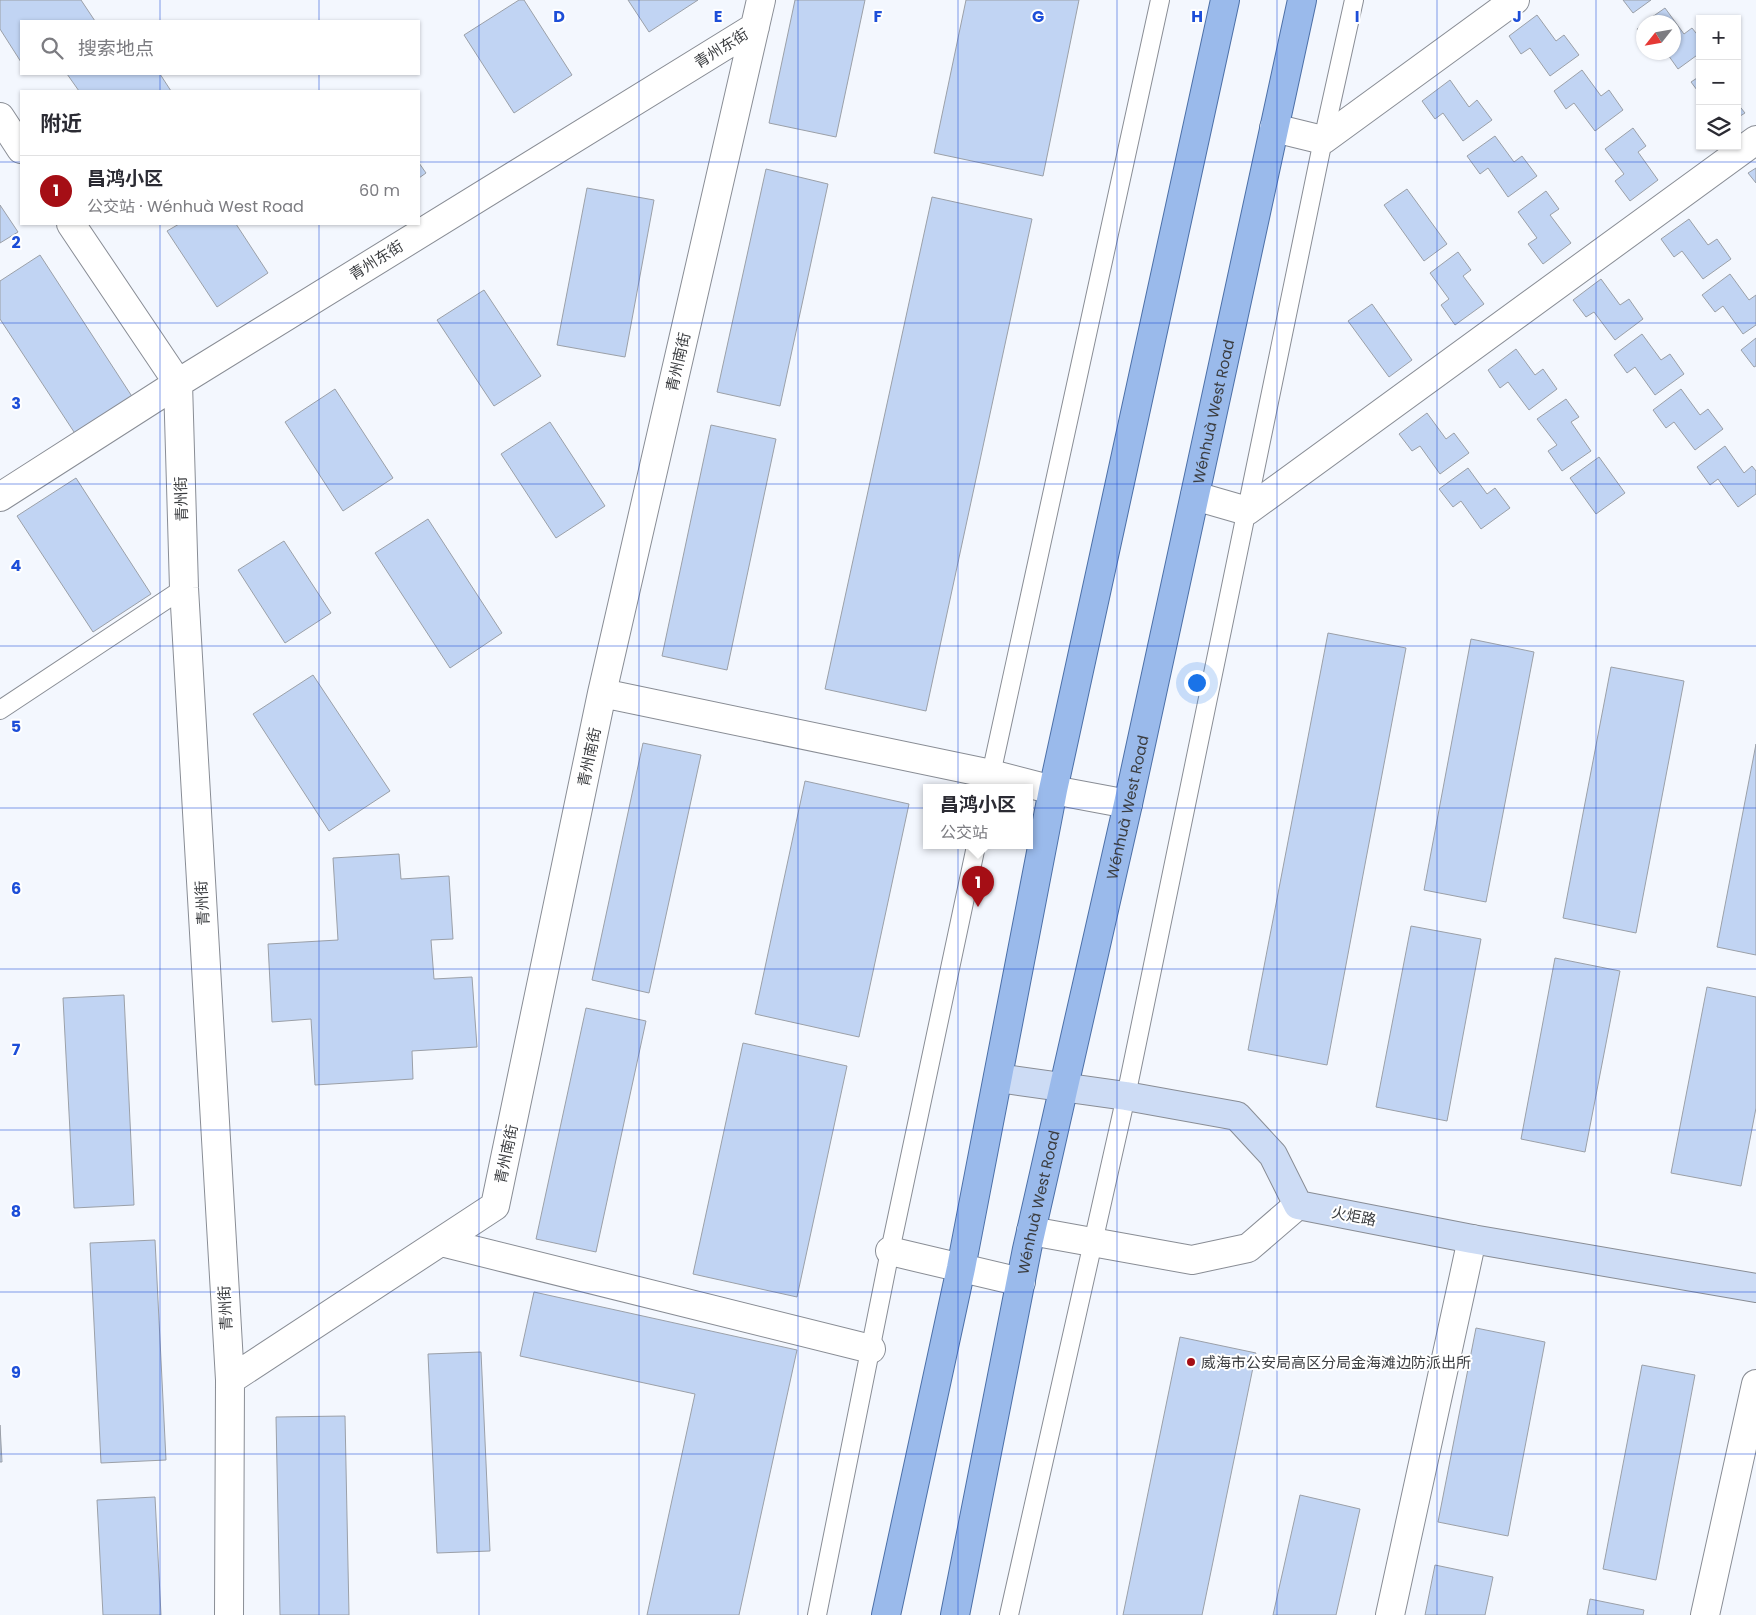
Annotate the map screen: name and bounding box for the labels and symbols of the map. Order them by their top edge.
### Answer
text: D [553,5,565,28]
text: E [714,5,722,28]
text: F [874,5,883,28]
text: G [1032,5,1044,28]
text: H [1191,5,1203,28]
text: I [1355,5,1359,28]
text: J [1512,5,1522,28]
north arrow [1636,15,1681,60]
street label: 青州东街 [690,23,752,73]
text: 2 [11,231,21,254]
street label: 青州东街 [345,235,407,285]
street label: 青州南街 [661,330,695,394]
street label: Wénhuà West Road [1187,337,1239,486]
text: 3 [11,392,21,415]
street label: 青州街 [170,476,192,522]
text: 4 [11,554,22,577]
your location [1184,670,1210,696]
text: 5 [11,715,21,738]
street label: 青州南街 [572,725,606,789]
street label: Wénhuà West Road [1101,733,1153,881]
pin: 1 [962,866,994,907]
text: 6 [11,877,21,900]
street label: 青州街 [190,880,214,926]
text: 7 [12,1038,21,1061]
street label: 青州南街 [489,1122,523,1186]
street label: Wénhuà West Road [1012,1128,1064,1276]
text: 8 [11,1200,21,1223]
street label: 火炬路 [1330,1201,1378,1231]
street label: 青州街 [213,1285,237,1331]
place label: 威海市公安局高区分局金海滩边防派出所 [1201,1352,1471,1373]
marker: 威海市公安局高区分局金海滩边防派出所 [1185,1356,1197,1368]
text: 9 [11,1361,21,1384]

